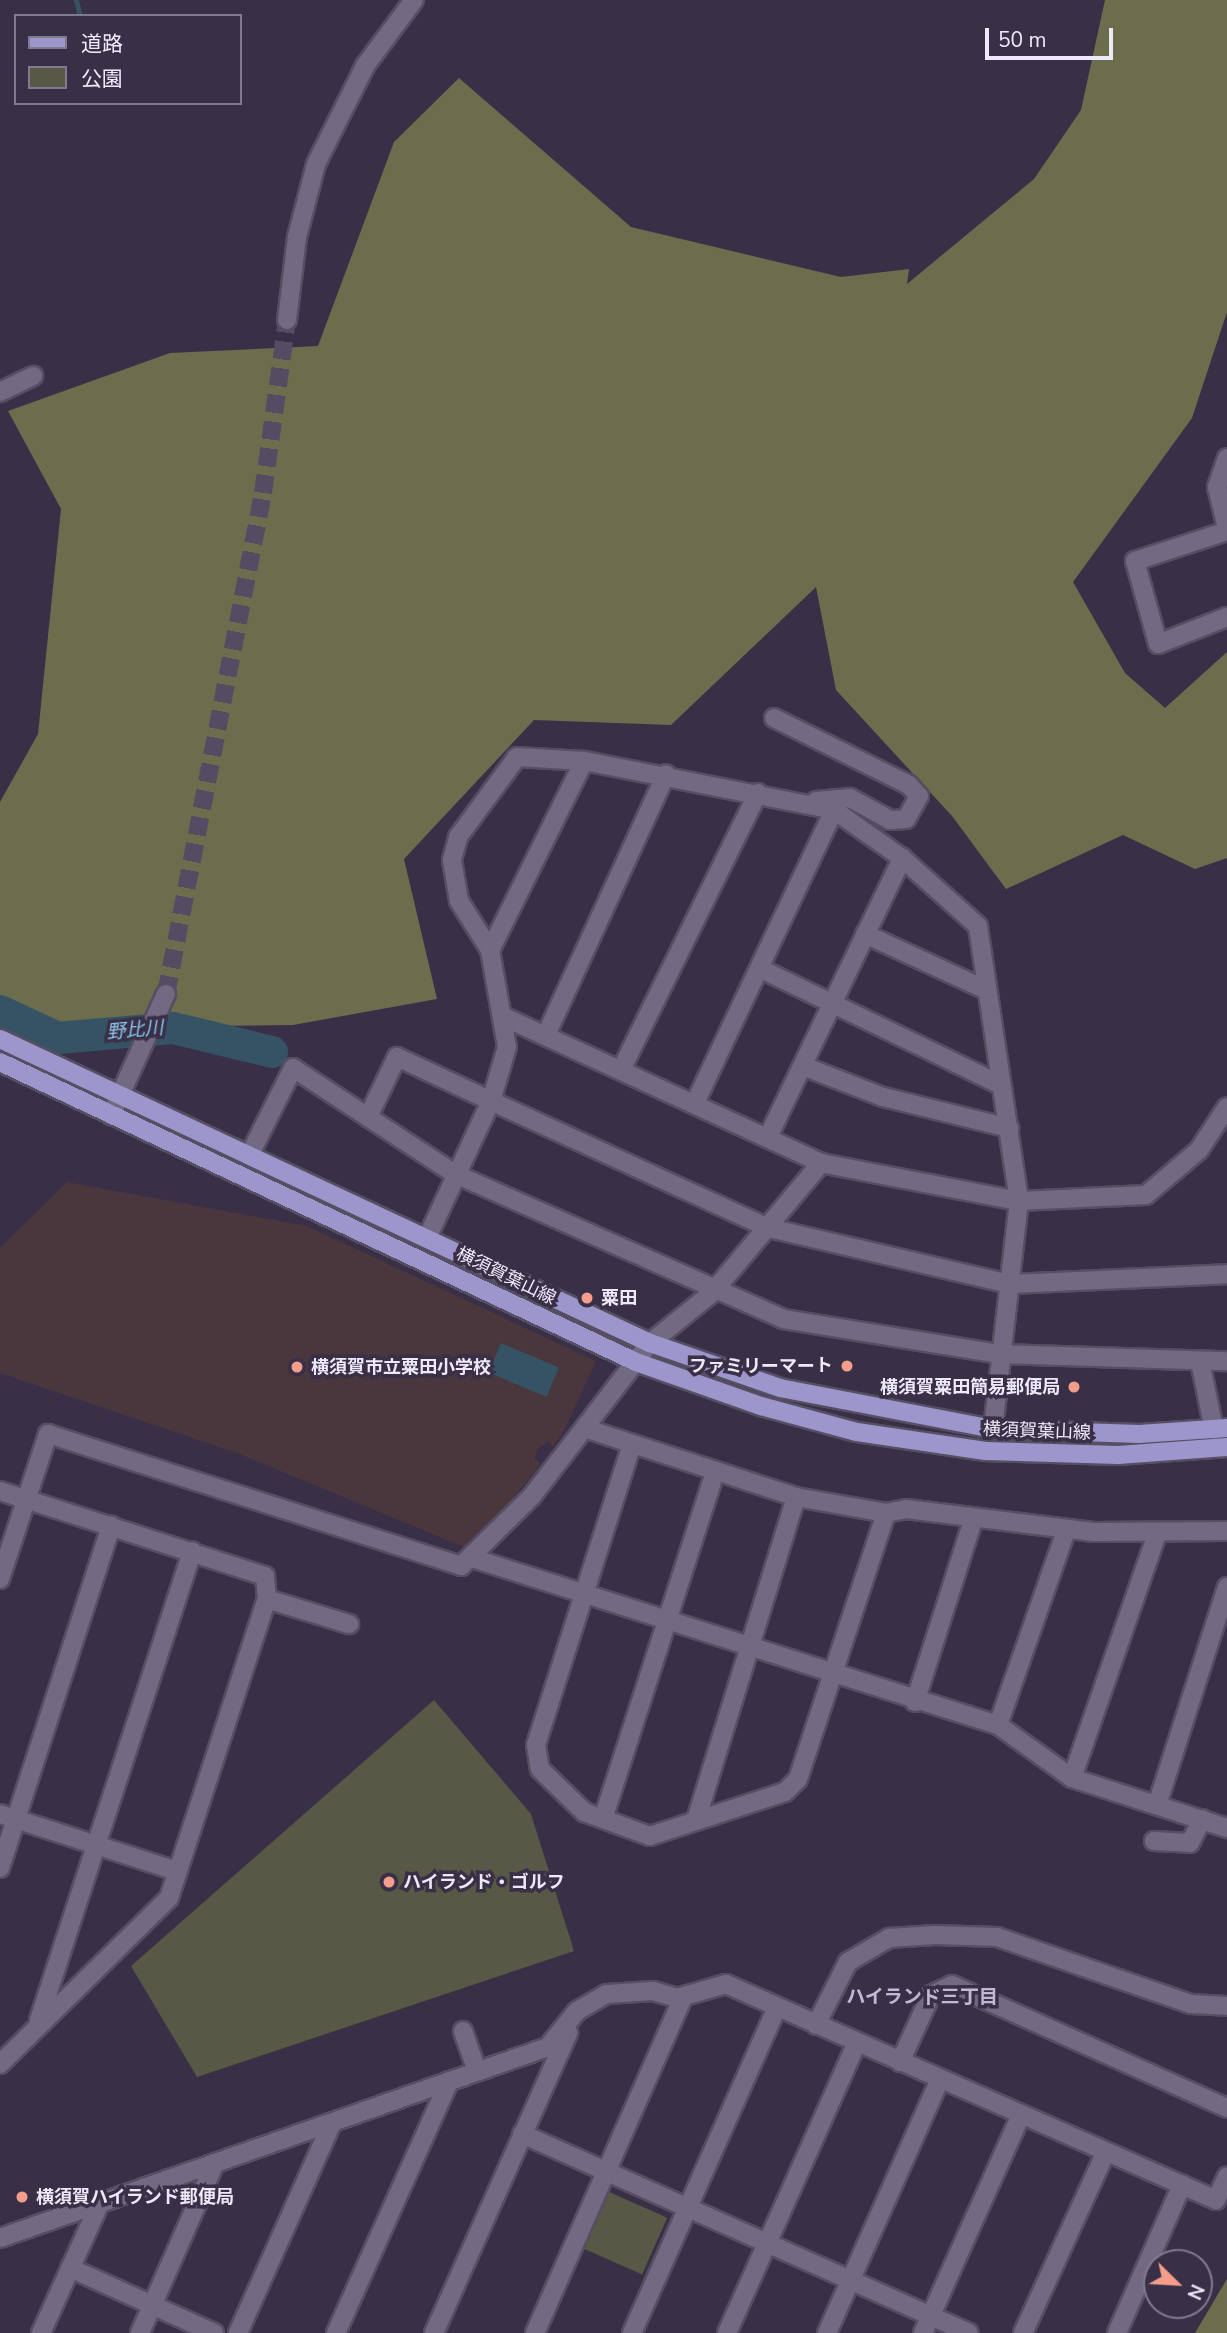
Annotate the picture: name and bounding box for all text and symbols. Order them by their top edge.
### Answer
legend [14,14,242,105]
scale bar [989,14,1117,58]
text: 50 m [998,26,1047,54]
text: 道路 [81,30,123,58]
text: 公園 [81,65,123,93]
water label: 野比川 [106,1017,164,1045]
street label: 横須賀葉山線 [453,1243,559,1309]
place label: 粟田 [601,1287,637,1309]
marker: 粟田 [579,1290,595,1306]
place label: ファミリーマート [689,1355,833,1377]
place label: 横須賀市立粟田小学校 [311,1356,491,1378]
marker: ファミリーマート [839,1358,855,1374]
marker: 横須賀市立粟田小学校 [289,1359,305,1375]
place label: 横須賀粟田簡易郵便局 [880,1376,1060,1398]
marker: 横須賀粟田簡易郵便局 [1066,1379,1082,1395]
street label: 横須賀葉山線 [983,1418,1091,1444]
place label: ハイランド・ゴルフ [403,1871,565,1893]
marker: ハイランド・ゴルフ [381,1874,397,1890]
district label: ハイランド三丁目 [846,1987,998,2009]
place label: 横須賀ハイランド郵便局 [36,2186,234,2208]
marker: 横須賀ハイランド郵便局 [14,2189,30,2205]
north arrow [1143,2249,1213,2319]
text: N [1181,2280,1210,2304]

